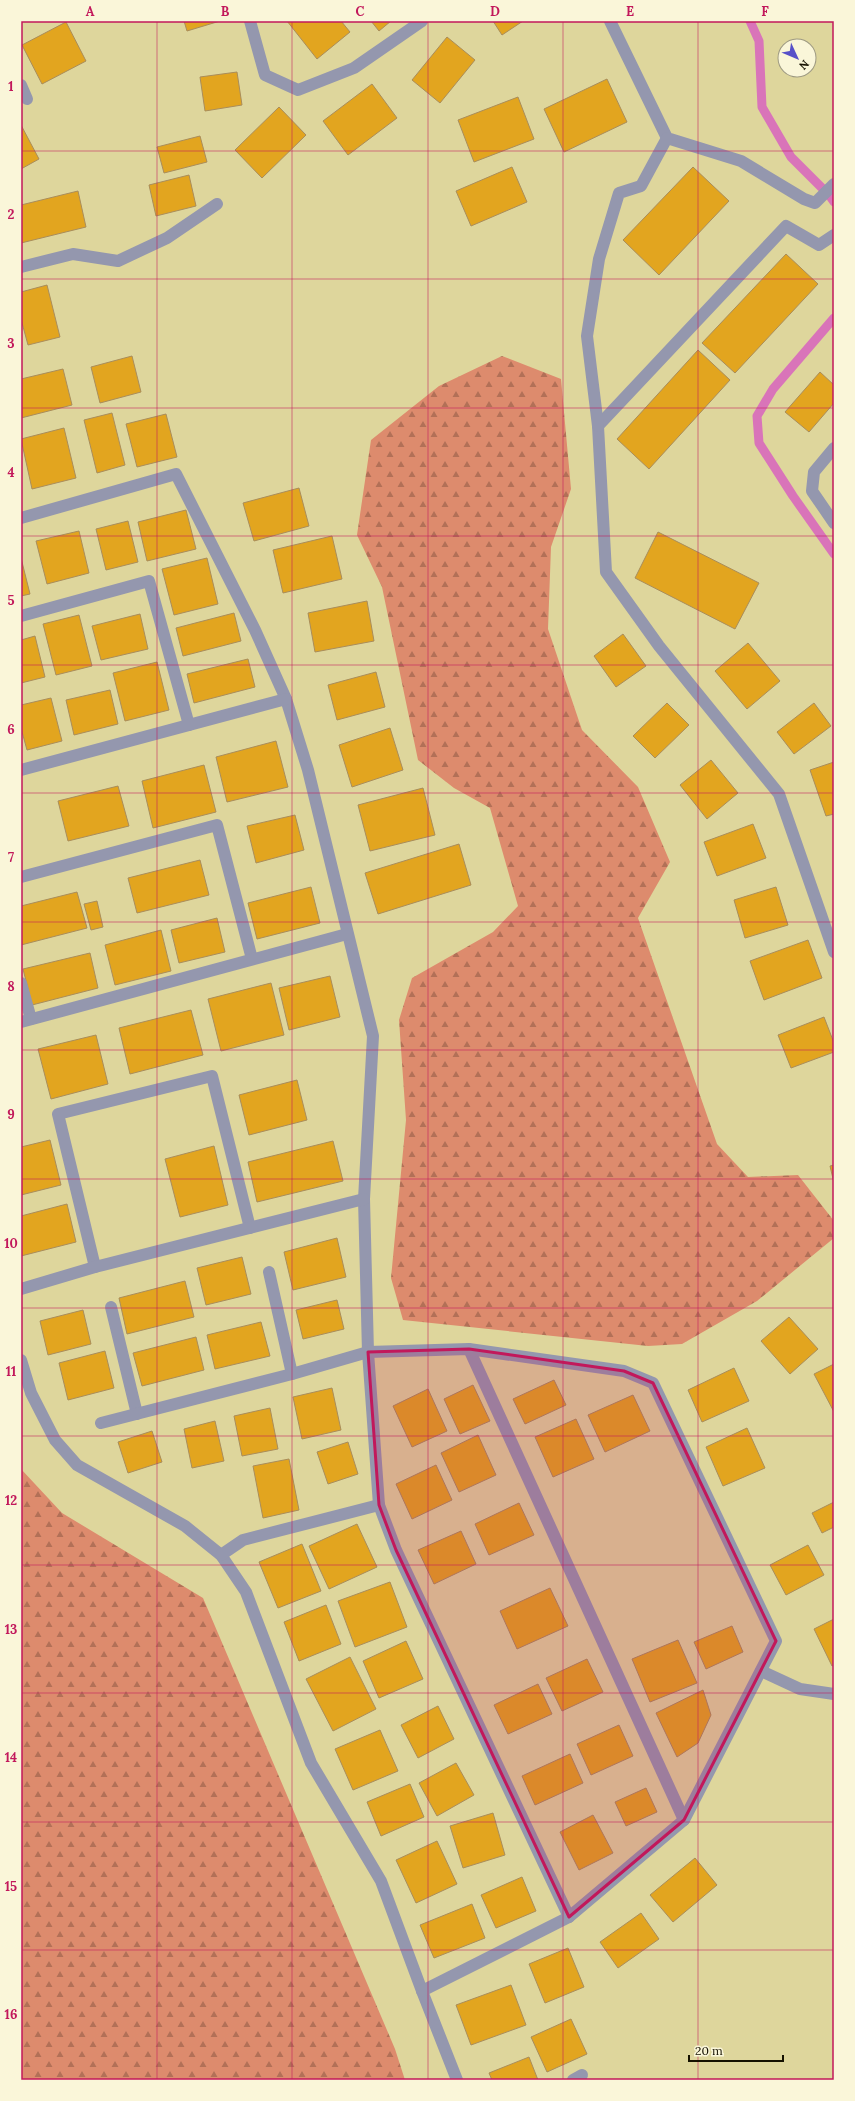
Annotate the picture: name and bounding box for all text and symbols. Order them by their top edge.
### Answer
text: A [86,3,95,20]
text: B [221,3,230,20]
text: C [356,3,365,20]
text: D [490,3,500,20]
text: E [626,3,634,20]
text: F [761,3,769,20]
north arrow [777,38,817,78]
text: N [796,57,812,73]
text: 1 [8,78,14,95]
text: 2 [8,206,15,223]
text: 3 [7,335,15,352]
text: 4 [7,464,15,481]
text: 5 [7,592,15,609]
text: 6 [7,721,15,738]
text: 7 [8,849,14,866]
text: 8 [7,978,15,995]
text: 9 [7,1106,15,1123]
text: 10 [4,1235,18,1252]
text: 11 [6,1363,16,1380]
text: 12 [5,1492,17,1509]
text: 13 [5,1621,17,1638]
text: 14 [5,1749,17,1766]
text: 15 [5,1878,17,1895]
text: 16 [5,2006,17,2023]
scale bar [689,2037,783,2063]
text: 20 m [695,2043,723,2058]

